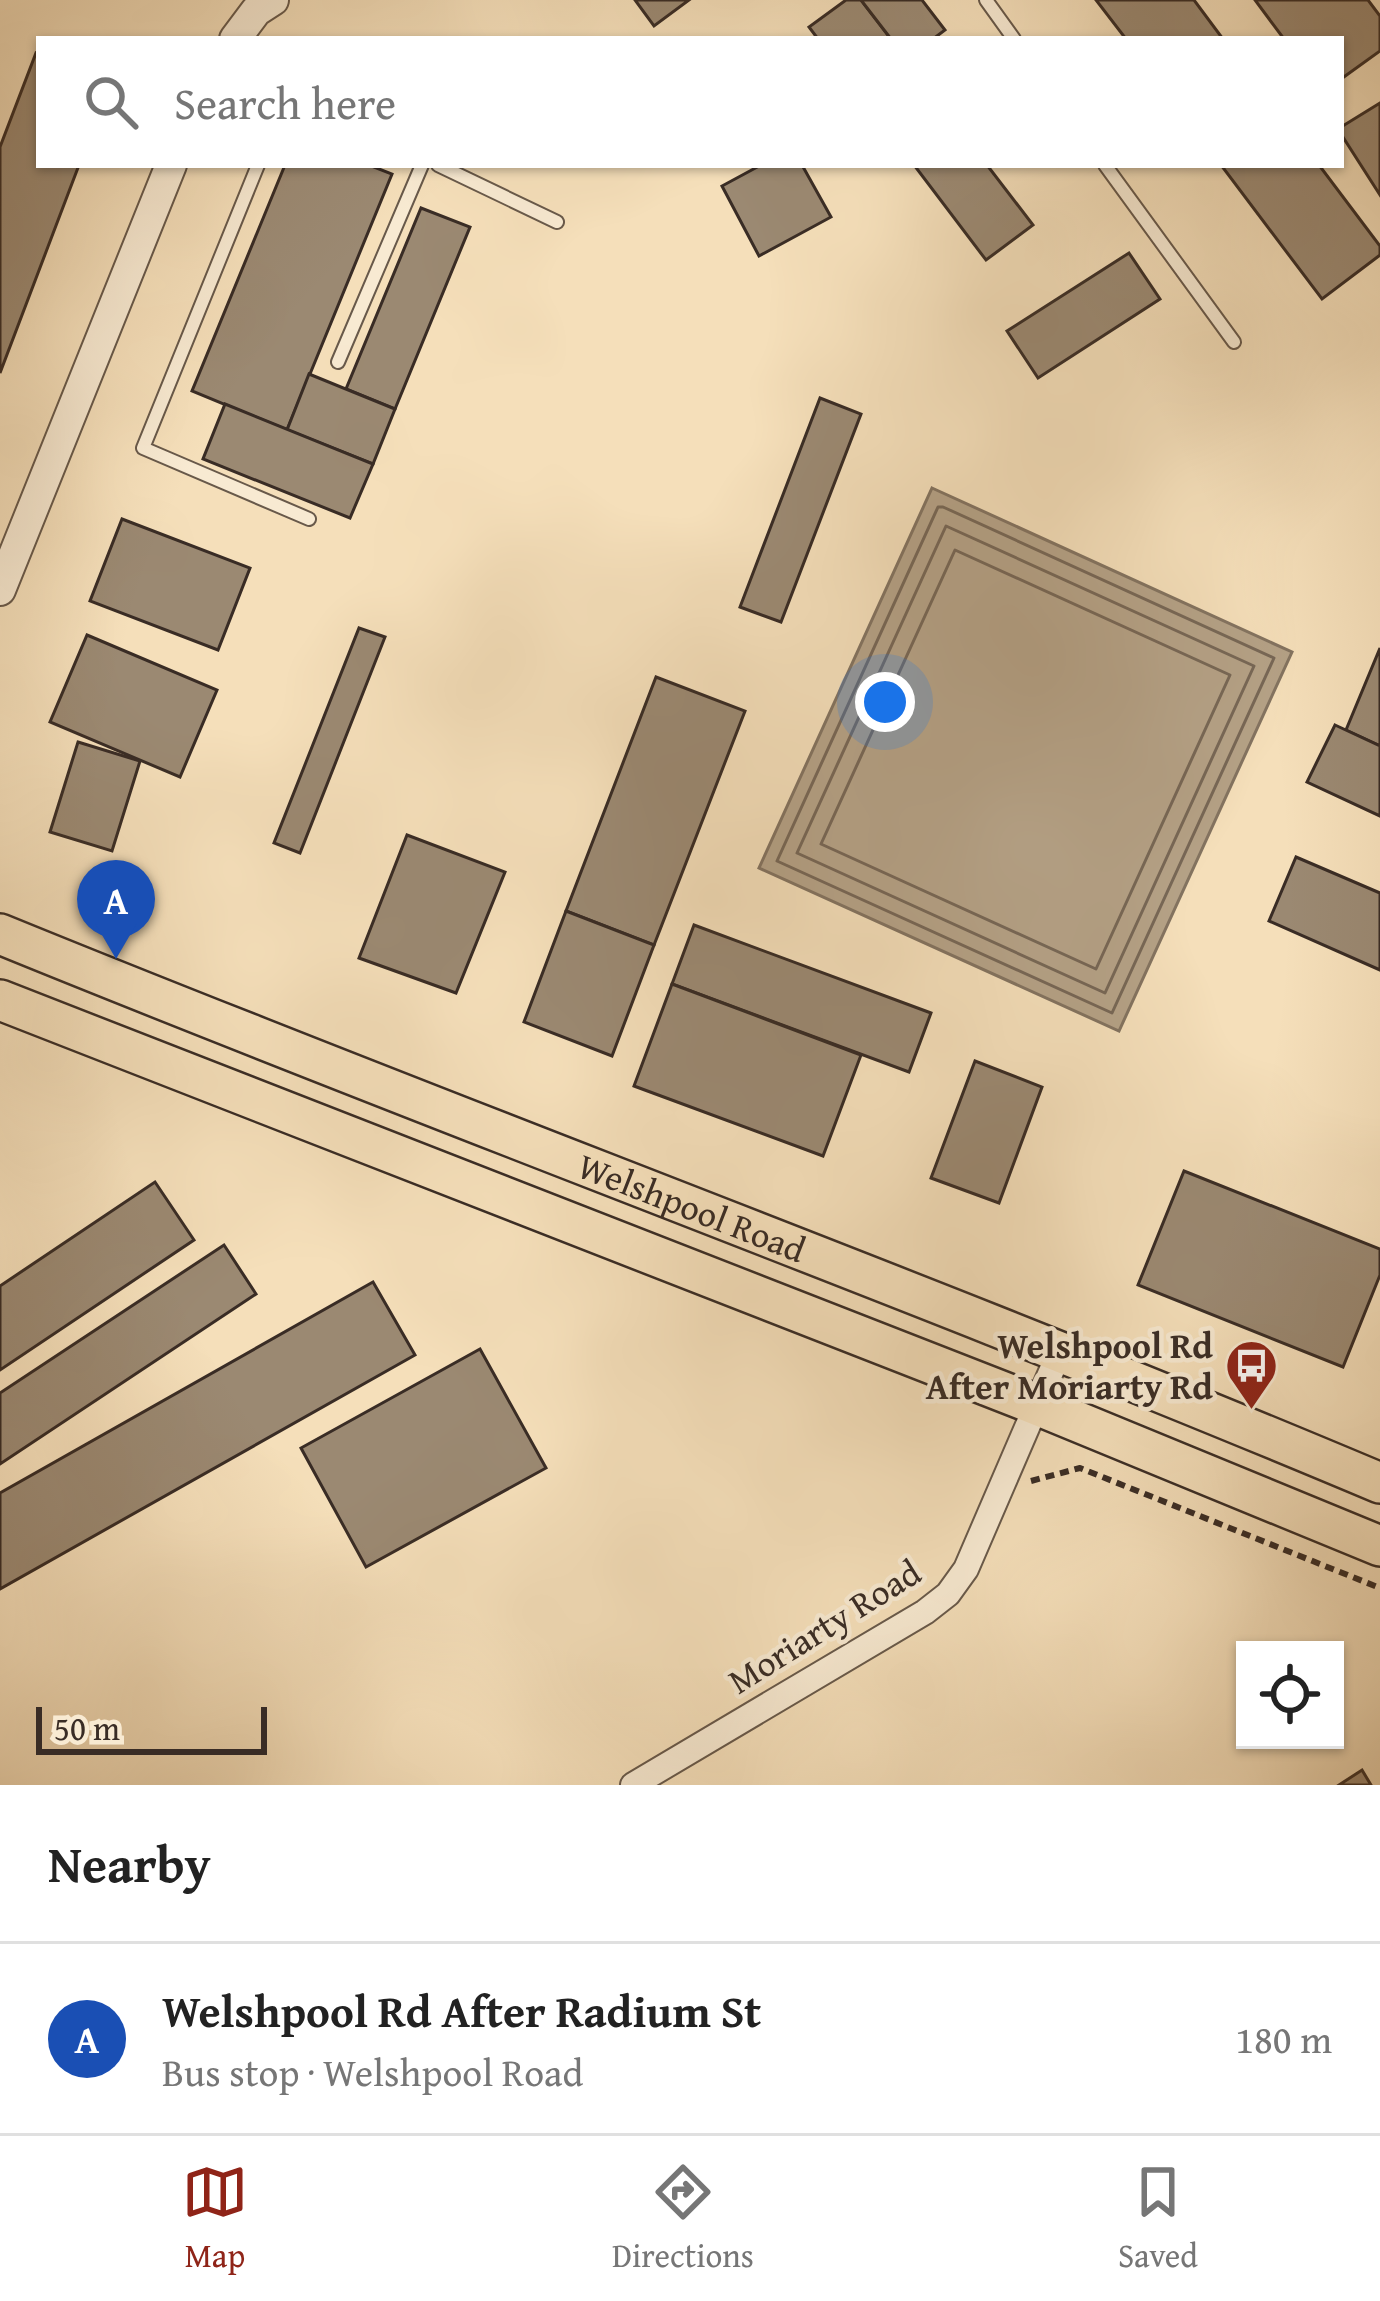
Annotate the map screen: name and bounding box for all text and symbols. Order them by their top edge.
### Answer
search box [36,36,1344,168]
icon: search [78,69,144,135]
text: Search here [174,70,396,135]
your location [855,672,915,732]
pin: A [77,860,155,959]
street label: Welshpool Road [571,1138,814,1275]
place label: Welshpool Rd After Moriarty Rd [926,1318,1213,1412]
bus stop icon: Welshpool Rd After Moriarty Rd [1224,1338,1280,1412]
street label: Moriarty Road [717,1545,930,1706]
map controls [1236,1641,1344,1749]
button: locate [1236,1641,1344,1749]
scale bar [36,1701,267,1754]
text: 50 m [54,1704,120,1752]
text: Nearby [48,1826,211,1901]
text: Welshpool Rd After Radium St [162,1978,761,2043]
text: A [75,2010,99,2067]
text: 180 m [1235,2010,1332,2067]
text: Bus stop · Welshpool Road [162,2043,583,2100]
tab: Map [182,2159,248,2279]
tab: Directions [612,2159,754,2279]
tab: Saved [1118,2159,1198,2279]

